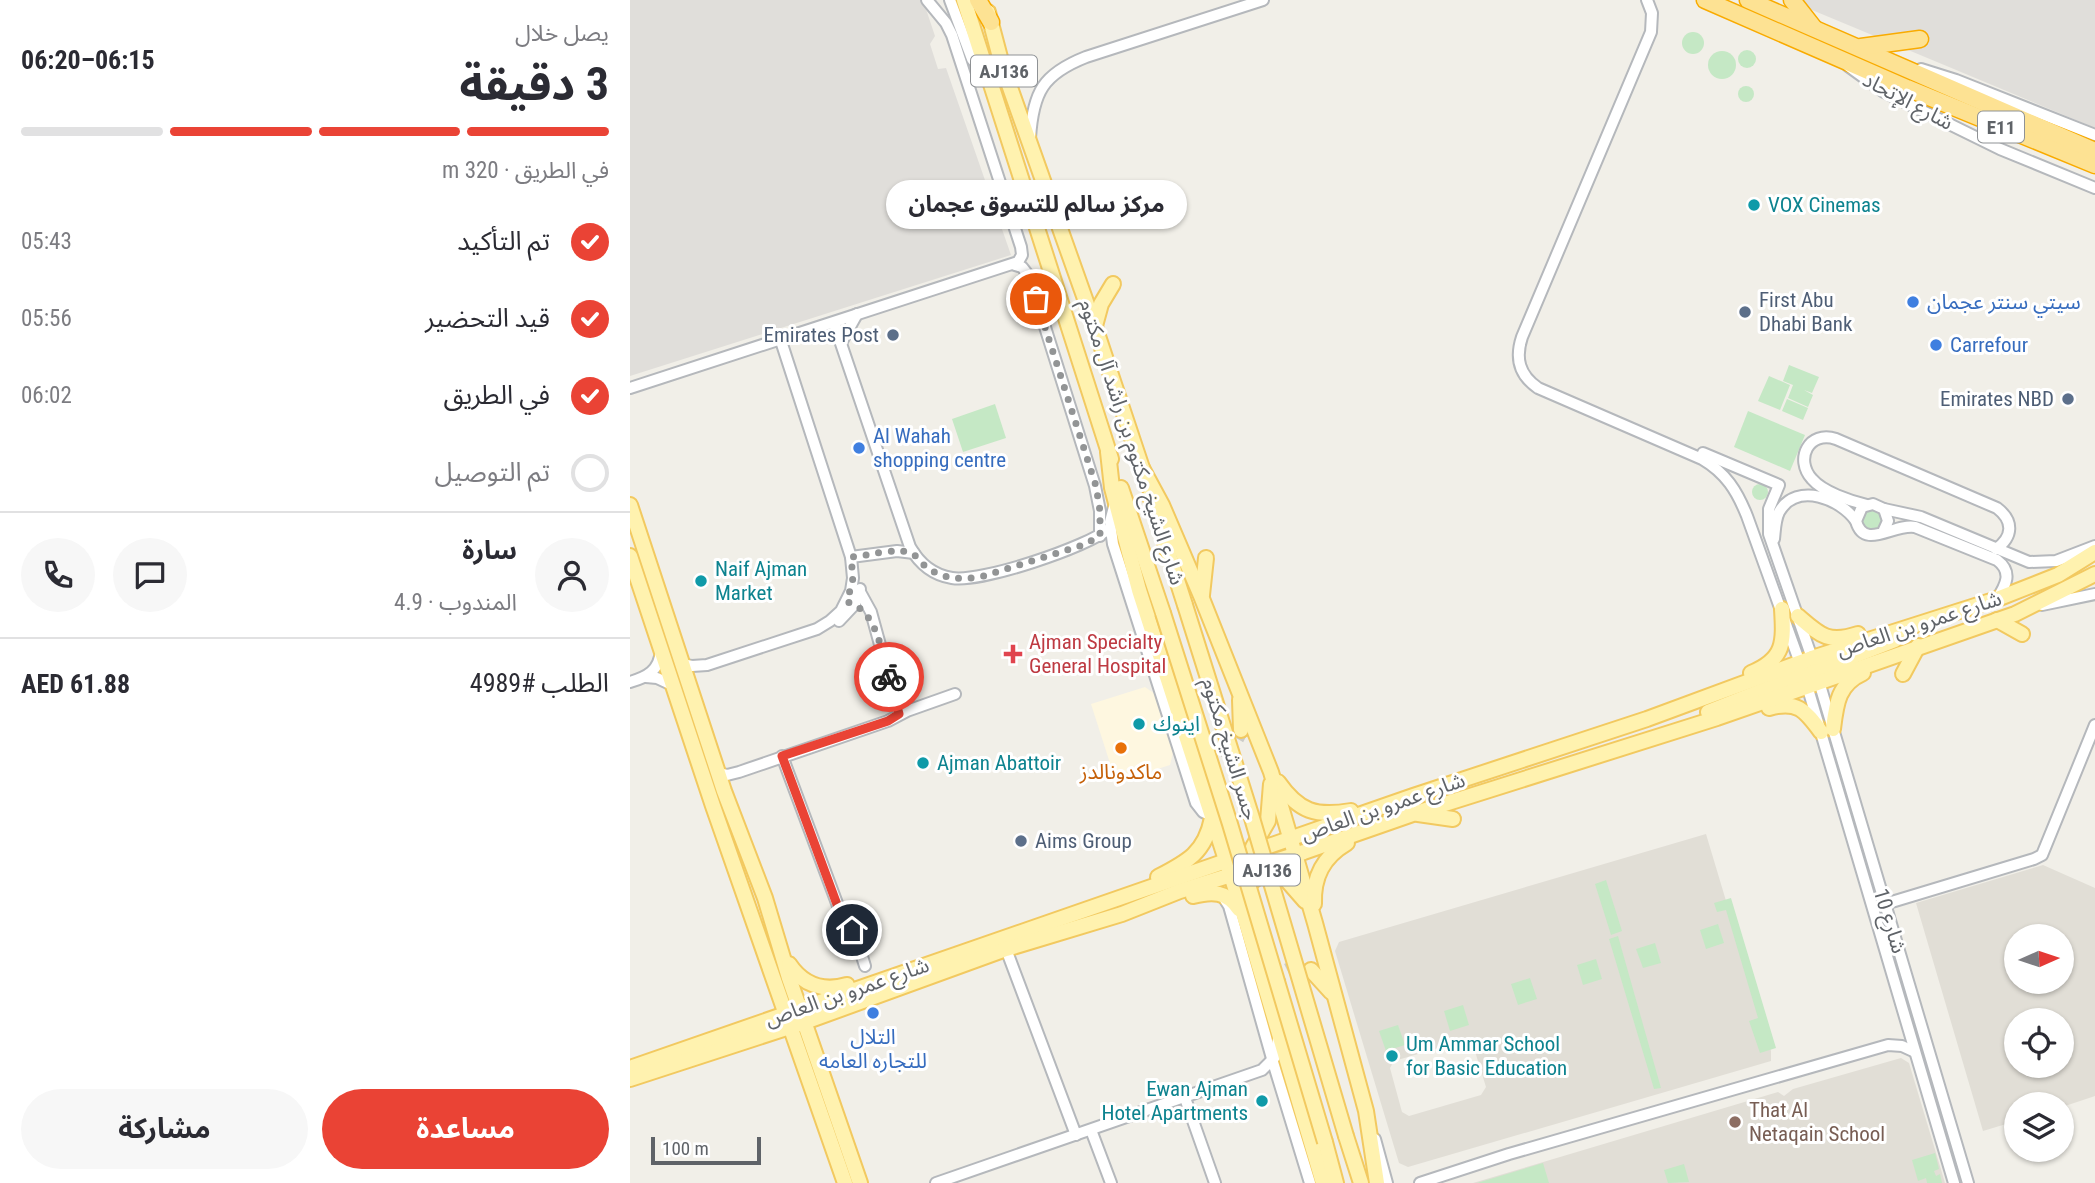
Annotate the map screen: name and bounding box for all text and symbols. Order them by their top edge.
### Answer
text: يصل خلال [515,20,609,47]
text: 06:15–06:20 [21,45,155,75]
road number: AJ136 [971,55,1037,86]
text: 3 دقيقة [459,57,609,111]
street label: شارع الإتحاد [1857,67,1957,137]
road number: E11 [1978,111,2024,142]
text: في الطريق · 320 m [442,157,609,184]
callout: مركز سالم للتسوق عجمان [886,180,1186,229]
text: مركز سالم للتسوق عجمان [908,191,1165,218]
place label: VOX Cinemas [1768,193,1881,217]
marker: VOX Cinemas [1746,197,1762,213]
icon: check [571,223,609,261]
text: تم التأكيد [457,226,550,256]
text: 05:43 [21,228,72,255]
pin [1006,269,1066,329]
icon: bag [1017,280,1055,318]
place label: First Abu Dhabi Bank [1759,288,1853,336]
place label: سيتي سنتر عجمان [1927,290,2081,318]
marker: سيتي سنتر عجمان [1905,294,1921,310]
street label: شارع الشيخ مكتوم بن راشد آل مكتوم [1071,296,1190,589]
icon: check [571,300,609,338]
text: قيد التحضير [425,303,550,333]
marker: First Abu Dhabi Bank [1737,304,1753,320]
text: 05:56 [21,305,72,332]
place label: Emirates Post [764,323,879,347]
marker: Emirates Post [885,327,901,343]
place label: Carrefour [1950,333,2028,357]
marker: Carrefour [1928,337,1944,353]
icon: check [571,377,609,415]
text: في الطريق [444,380,550,410]
text: 06:02 [21,382,72,409]
place label: Emirates NBD [1940,387,2054,411]
marker: Emirates NBD [2060,391,2076,407]
place label: Al Wahah shopping centre [873,424,1006,472]
marker: Al Wahah shopping centre [851,440,867,456]
text: تم التوصيل [435,457,550,487]
text: سارة [462,535,517,565]
button: phone [21,538,95,612]
button: chat [113,538,187,612]
button: person [535,538,609,612]
place label: Naif Ajman Market [715,557,807,605]
marker: Naif Ajman Market [693,573,709,589]
street label: شارع عمرو بن العاص [1834,586,2005,665]
text: المندوب · 4.9 [394,589,517,616]
place label: Ajman Specialty General Hospital [1029,630,1166,678]
courier [854,642,924,712]
marker: Ajman Specialty General Hospital [1003,644,1023,664]
icon: bike [870,658,908,696]
text: الطلب #4989 [470,668,609,698]
text: AED 61.88 [21,669,130,699]
street label: جسر الشيخ مكتوم [1193,675,1263,824]
place label: اينوك [1153,712,1200,736]
marker: اينوك [1131,716,1147,732]
marker: ماكدونالدز [1113,740,1129,756]
place label: Ajman Abattoir [937,751,1061,775]
marker: Ajman Abattoir [915,755,931,771]
place label: ماكدونالدز [1079,760,1162,784]
street label: شارع عمرو بن العاص [1298,768,1469,849]
place label: Aims Group [1035,829,1132,853]
marker: Aims Group [1013,833,1029,849]
road number: AJ136 [1234,855,1300,886]
street label: شارع 10 [1866,886,1911,957]
pin [822,900,882,960]
icon: home [833,911,871,949]
north arrow [2004,924,2074,994]
map controls [2004,924,2074,1162]
street label: شارع عمرو بن العاص [762,953,933,1034]
marker: التلال للتجاره العامه [865,1005,881,1021]
button: locate [2004,1008,2074,1078]
place label: التلال للتجاره العامه [819,1025,927,1073]
place label: Um Ammar School for Basic Education [1406,1032,1567,1080]
marker: Um Ammar School for Basic Education [1384,1048,1400,1064]
place label: Ewan Ajman Hotel Apartments [1101,1077,1248,1125]
button: مشاركة [21,1089,308,1169]
button: مساعدة [322,1089,609,1169]
button: layers [2004,1092,2074,1162]
marker: Ewan Ajman Hotel Apartments [1254,1093,1270,1109]
place label: That Al Netaqain School [1749,1098,1885,1146]
marker: That Al Netaqain School [1727,1114,1743,1130]
scale bar [651,1134,761,1166]
text: 100 m [662,1137,709,1160]

